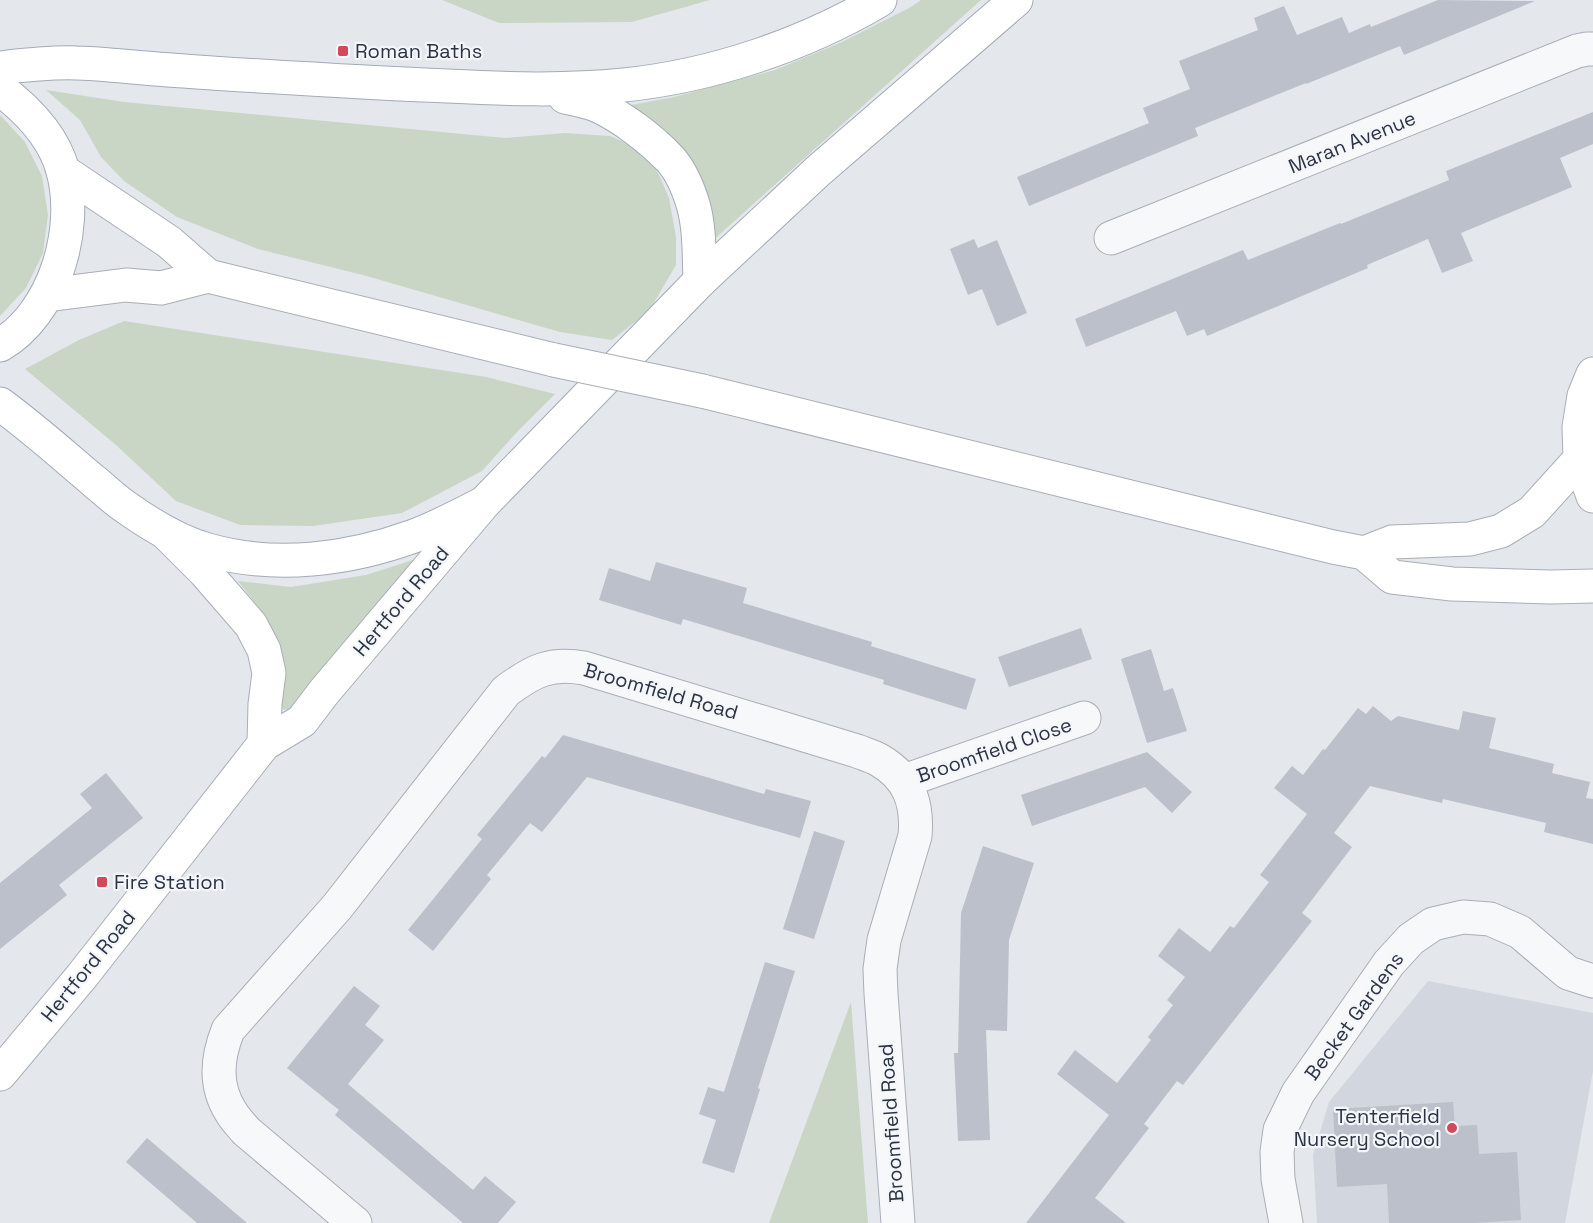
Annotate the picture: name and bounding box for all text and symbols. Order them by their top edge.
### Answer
place label: Roman Baths [355,38,482,64]
marker: Roman Baths [336,44,350,58]
street label: Maran Avenue [1284,105,1420,179]
street label: Hertford Road [347,541,455,661]
street label: Broomfield Road [581,657,741,725]
street label: Broomfield Close [913,711,1075,789]
place label: Fire Station [114,869,225,895]
marker: Fire Station [95,875,109,889]
street label: Hertford Road [35,905,141,1027]
street label: Becket Gardens [1299,947,1409,1085]
street label: Broomfield Road [872,1043,910,1203]
place label: Tenterfield Nursery School [1294,1103,1440,1152]
marker: Tenterfield Nursery School [1445,1121,1459,1135]

